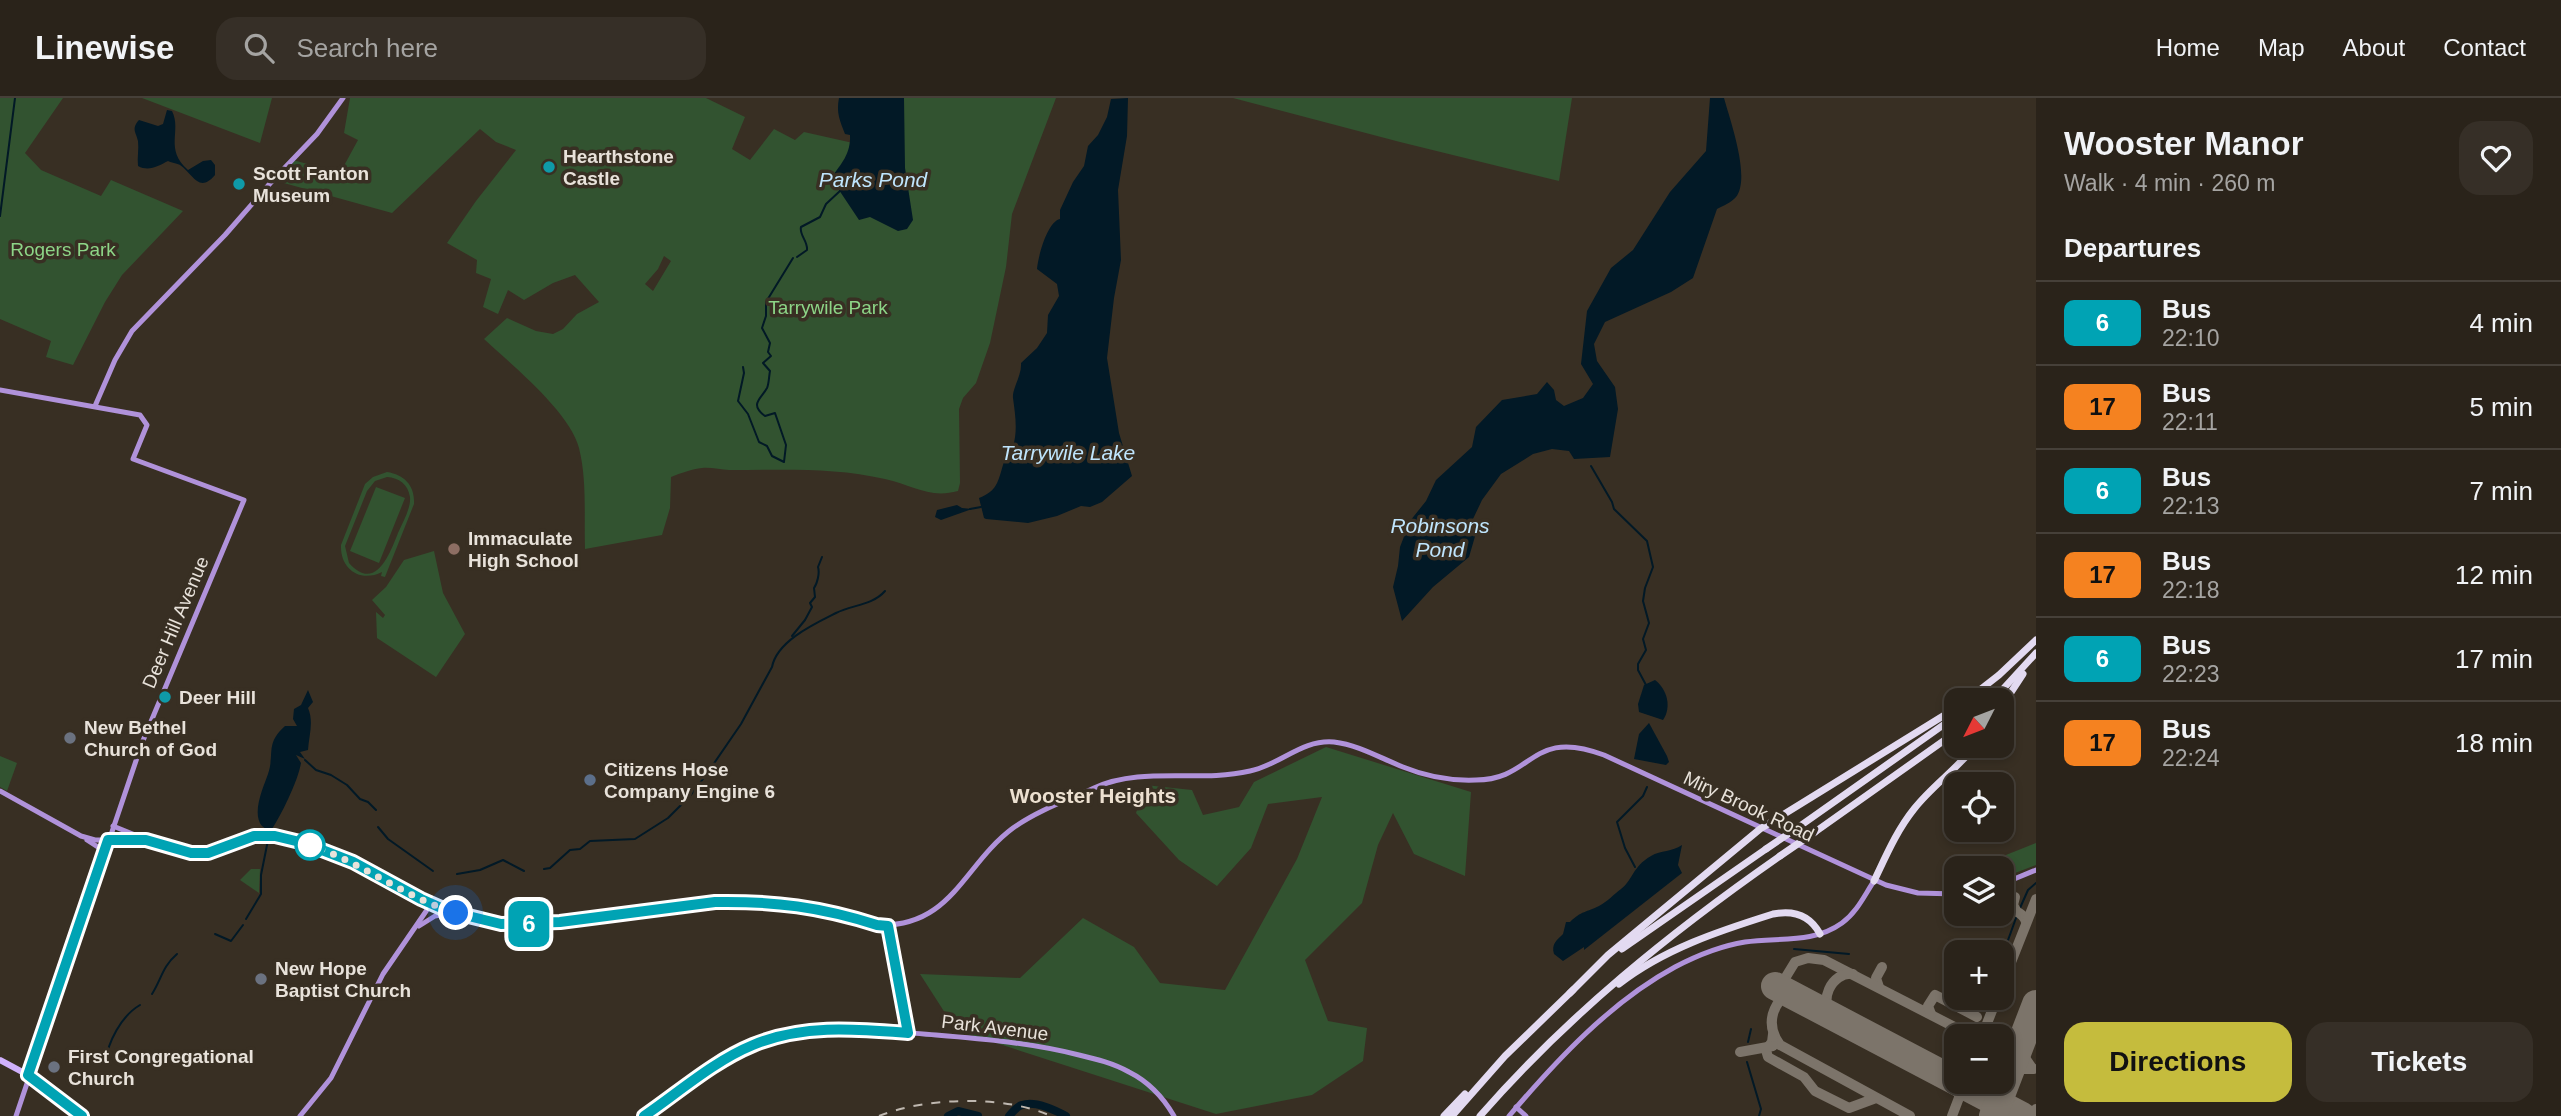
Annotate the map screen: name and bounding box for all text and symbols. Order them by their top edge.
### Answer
search box [216,17,706,80]
text: Linewise [35,29,174,66]
icon: search [240,29,278,67]
text: Search here [296,33,438,63]
text: Home [2156,34,2220,61]
text: Map [2258,34,2305,61]
text: About [2343,34,2405,61]
text: Contact [2443,34,2526,61]
button: heart [2459,121,2533,195]
text: Wooster Manor [2064,125,2304,162]
place label: Hearthstone Castle [563,146,674,189]
marker: Hearthstone Castle [541,159,557,175]
place label: Scott Fanton Museum [253,163,369,206]
water label: Parks Pond [819,168,929,191]
text: Walk · 4 min · 260 m [2064,170,2275,196]
marker: Scott Fanton Museum [231,176,247,192]
text: Departures [2064,233,2201,263]
park label: Rogers Park [10,239,116,260]
text: Bus [2162,294,2211,324]
park label: Tarrywile Park [768,297,888,318]
text: 4 min [2469,308,2533,338]
text: 6 [2096,309,2109,336]
text: 22:10 [2162,325,2220,351]
text: Bus [2162,378,2211,408]
text: 5 min [2469,392,2533,422]
text: 17 [2089,393,2116,420]
text: 22:11 [2162,409,2218,435]
water label: Tarrywile Lake [1001,441,1135,464]
text: Bus [2162,462,2211,492]
text: 7 min [2469,476,2533,506]
text: 6 [2096,477,2109,504]
text: 22:13 [2162,493,2220,519]
water label: Robinsons Pond [1390,514,1490,561]
place label: Immaculate High School [468,528,579,571]
marker: Immaculate High School [446,541,462,557]
text: Bus [2162,546,2211,576]
street label: Deer Hill Avenue [138,553,213,691]
text: 12 min [2455,560,2533,590]
text: 17 [2089,561,2116,588]
text: 22:18 [2162,577,2220,603]
text: Bus [2162,630,2211,660]
text: 17 min [2455,644,2533,674]
text: 6 [2096,645,2109,672]
text: 22:23 [2162,661,2220,687]
place label: Deer Hill [179,687,256,708]
north arrow [1944,688,2014,758]
map controls [1944,688,2014,1094]
marker: Deer Hill [157,689,173,705]
text: Bus [2162,714,2211,744]
place label: New Bethel Church of God [84,717,217,760]
text: 18 min [2455,728,2533,758]
text: 17 [2089,729,2116,756]
marker: New Bethel Church of God [62,730,78,746]
text: 22:24 [2162,745,2220,771]
place label: Citizens Hose Company Engine 6 [604,759,775,802]
street label: Miry Brook Road [1680,767,1817,846]
marker: Citizens Hose Company Engine 6 [582,772,598,788]
button: locate [1944,772,2014,842]
district label: Wooster Heights [1010,784,1176,807]
unlabelled marker [295,830,325,860]
button: layers [1944,856,2014,926]
your location [438,895,473,930]
line badge: 6 [506,901,552,947]
text: 6 [522,910,536,937]
button: + [1944,940,2014,1010]
place label: New Hope Baptist Church [275,958,411,1001]
marker: New Hope Baptist Church [253,971,269,987]
street label: Park Avenue [940,1011,1050,1044]
button: Directions [2064,1022,2292,1102]
button: Tickets [2306,1022,2533,1102]
button: − [1944,1024,2014,1094]
place label: First Congregational Church [68,1046,254,1089]
marker: First Congregational Church [46,1059,62,1075]

